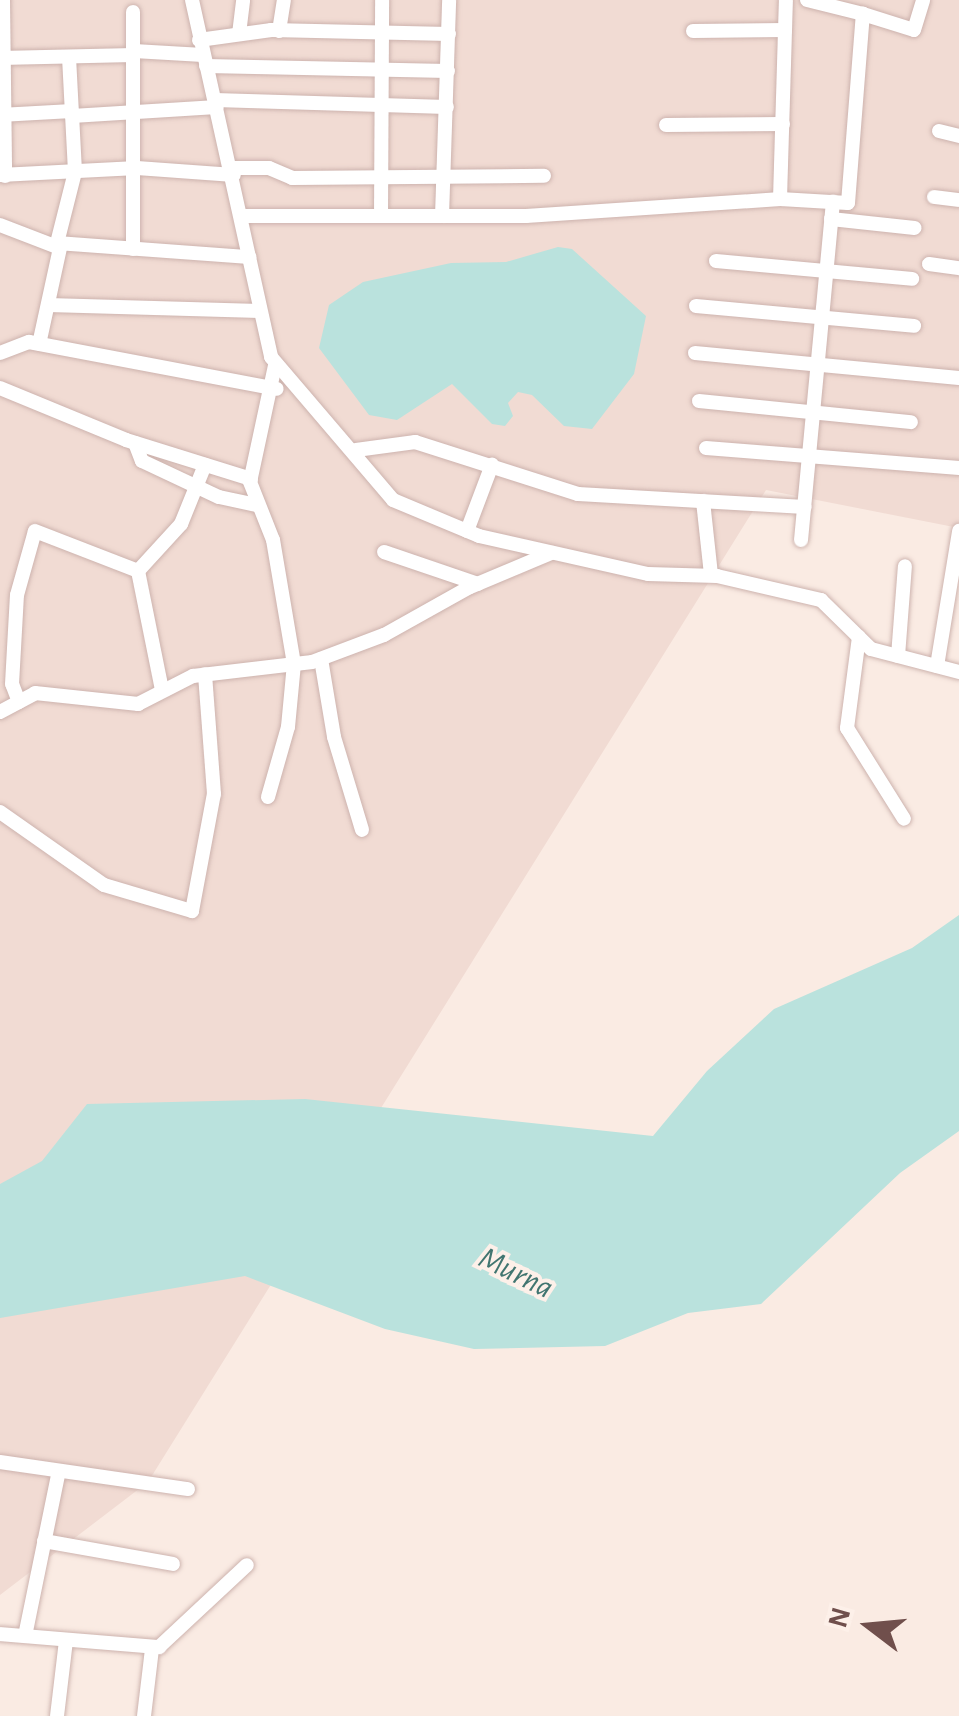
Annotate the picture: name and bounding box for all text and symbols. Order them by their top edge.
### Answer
water label: Murna [473,1239,559,1307]
north arrow [819,1576,919,1676]
text: N [824,1605,856,1631]

